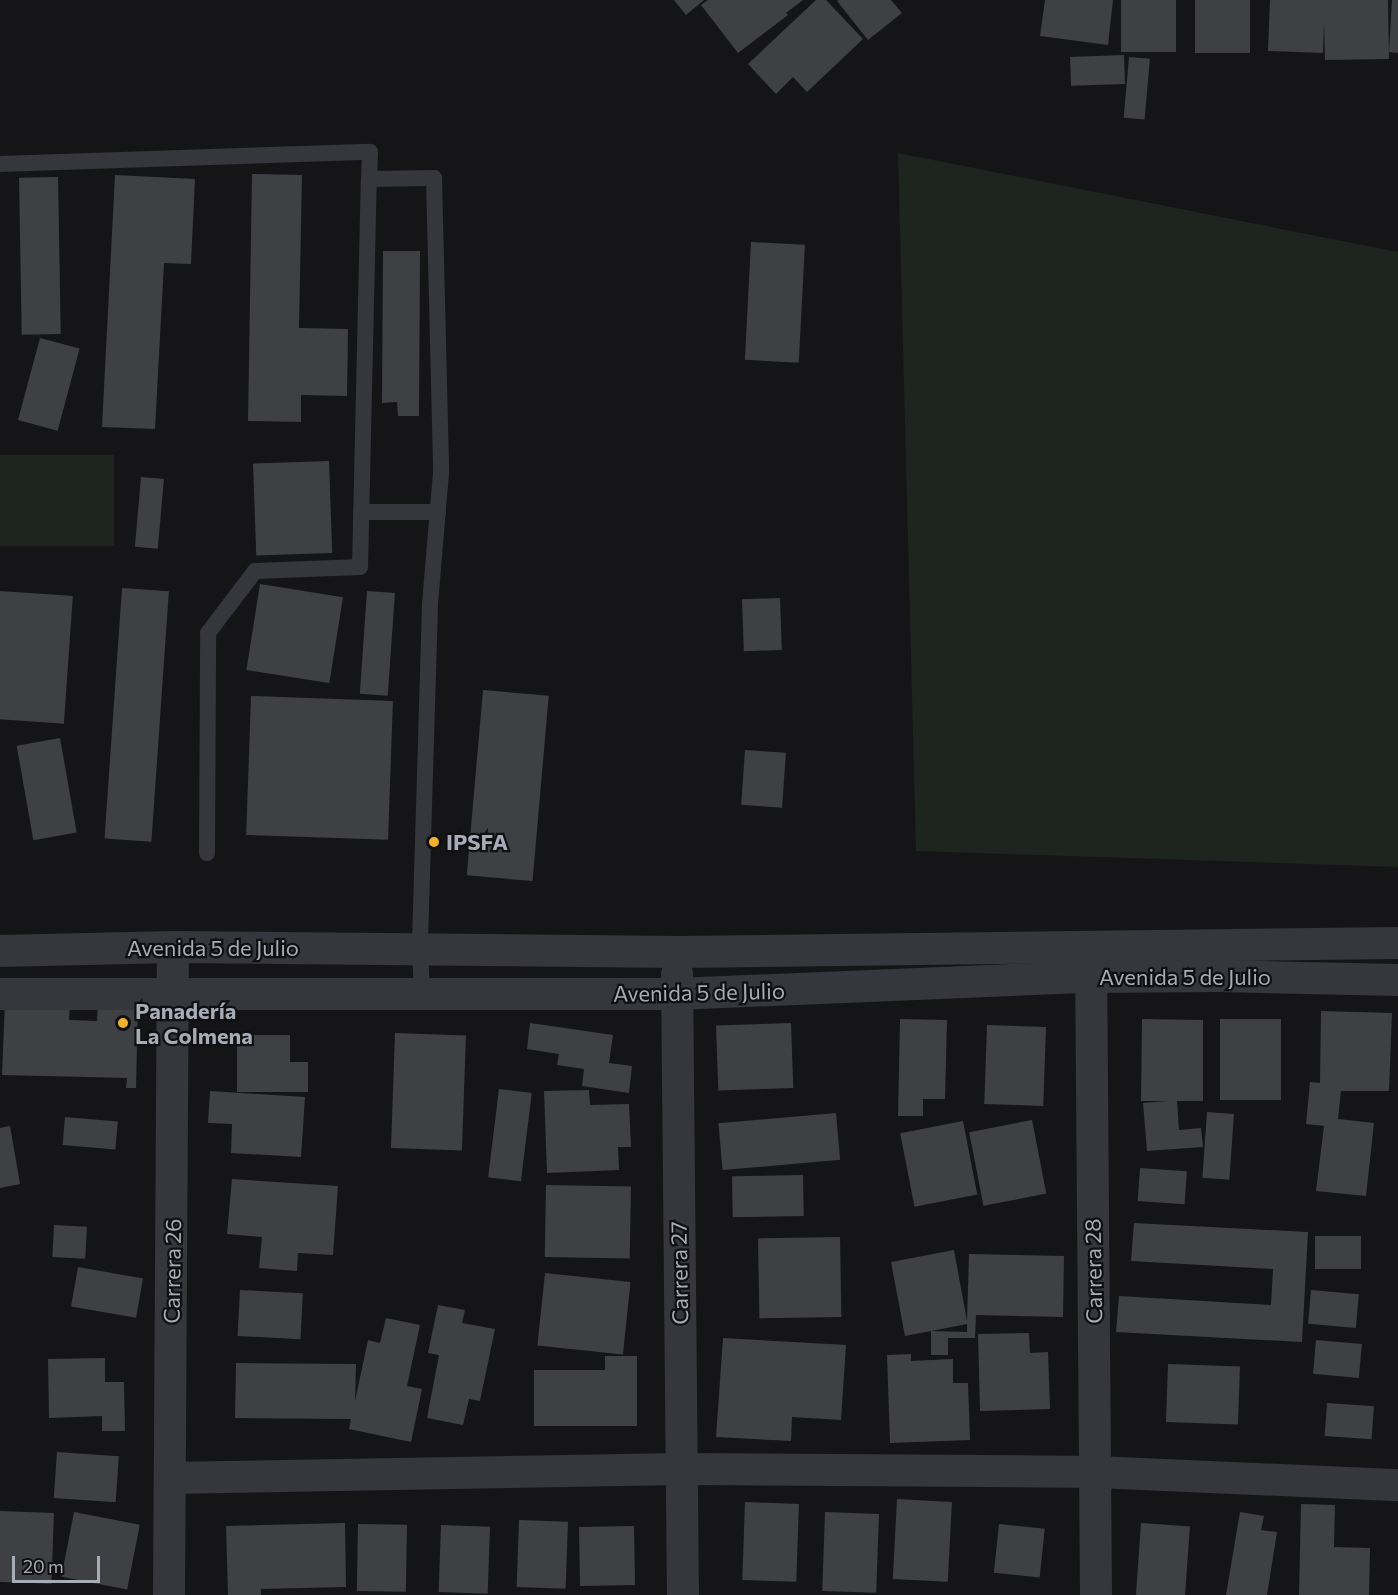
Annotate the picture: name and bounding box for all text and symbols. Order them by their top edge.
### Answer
place label: IPSFA [446,829,508,855]
marker: IPSFA [427,835,441,849]
street label: Avenida 5 de Julio [127,935,299,961]
street label: Avenida 5 de Julio [1099,964,1271,990]
street label: Avenida 5 de Julio [613,977,785,1007]
place label: Panadería La Colmena [135,997,253,1048]
marker: Panadería La Colmena [116,1016,130,1030]
street label: Carrera 26 [158,1218,186,1324]
street label: Carrera 28 [1079,1218,1107,1324]
street label: Carrera 27 [665,1221,693,1325]
scale bar [15,1544,104,1582]
text: 20 m [23,1555,64,1577]

